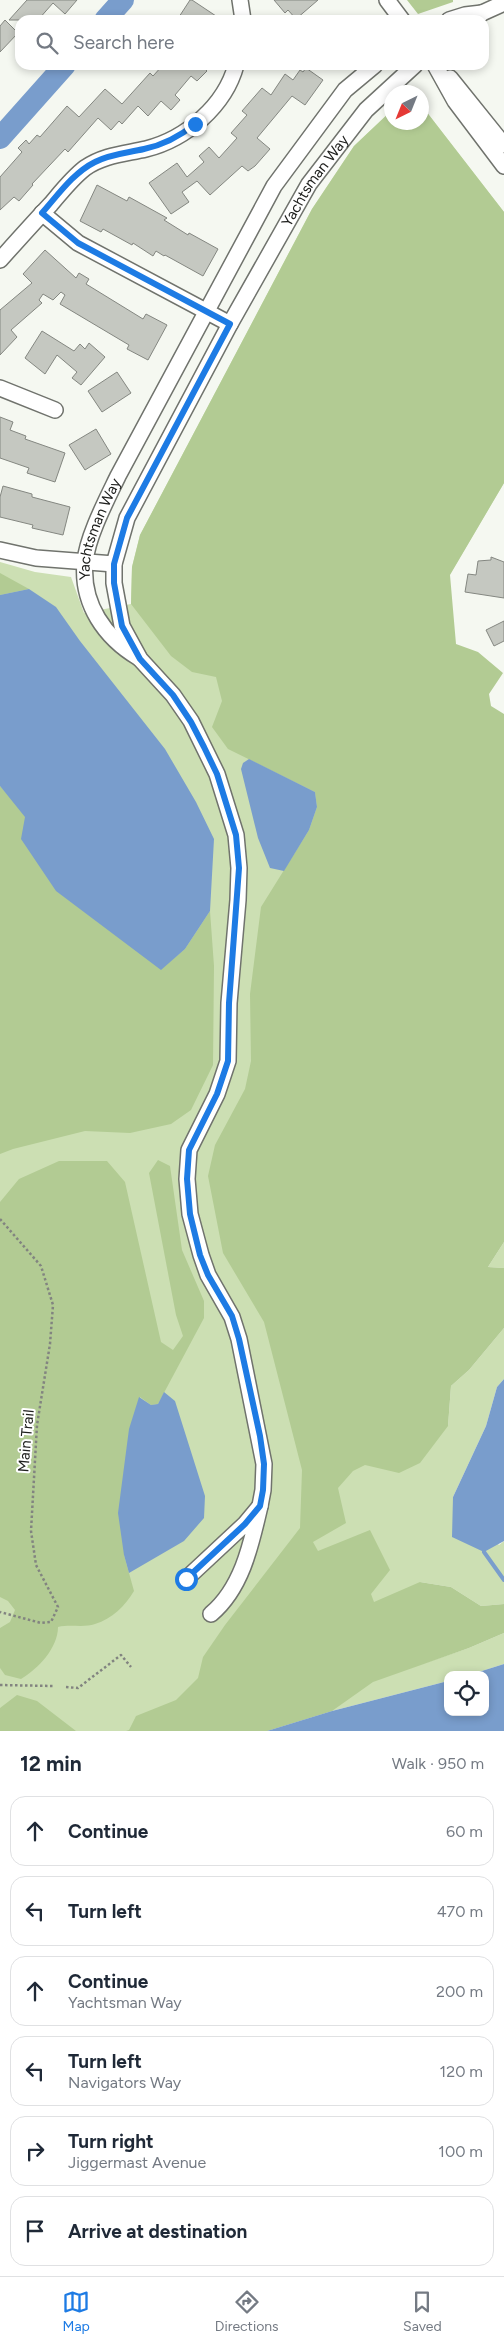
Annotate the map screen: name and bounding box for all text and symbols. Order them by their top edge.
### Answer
search box [15,15,489,70]
icon: search [33,29,61,57]
text: Search here [73,31,175,54]
north arrow [384,85,429,130]
route end [184,113,207,136]
street label: Yachtsman Way [278,131,352,230]
street label: Yachtsman Way [75,475,125,580]
street label: Main Trail [14,1409,38,1473]
route start [175,1568,198,1591]
map controls [444,1671,489,1716]
button: locate [444,1671,489,1716]
text: 12 min [20,1751,82,1776]
text: Walk · 950 m [392,1754,484,1773]
icon: ahead [21,1817,49,1845]
text: Continue [68,1820,148,1843]
text: 60 m [446,1822,483,1841]
icon: left [21,1897,49,1925]
text: Turn left [68,1900,142,1923]
text: 470 m [437,1902,483,1921]
text: Continue [68,1970,148,1993]
icon: ahead [21,1977,49,2005]
text: 200 m [436,1982,483,2001]
text: Yachtsman Way [68,1993,182,2012]
text: Turn left [68,2050,142,2073]
icon: left [21,2057,49,2085]
text: 120 m [440,2062,483,2081]
text: Navigators Way [68,2073,181,2092]
text: Turn right [68,2130,154,2153]
icon: right [21,2137,49,2165]
text: 100 m [438,2142,483,2161]
text: Jiggermast Avenue [68,2153,206,2172]
icon: arrive [21,2217,49,2245]
text: Arrive at destination [68,2220,247,2243]
tab: Map [62,2288,90,2335]
tab: Directions [215,2288,279,2335]
tab: Saved [403,2288,442,2335]

